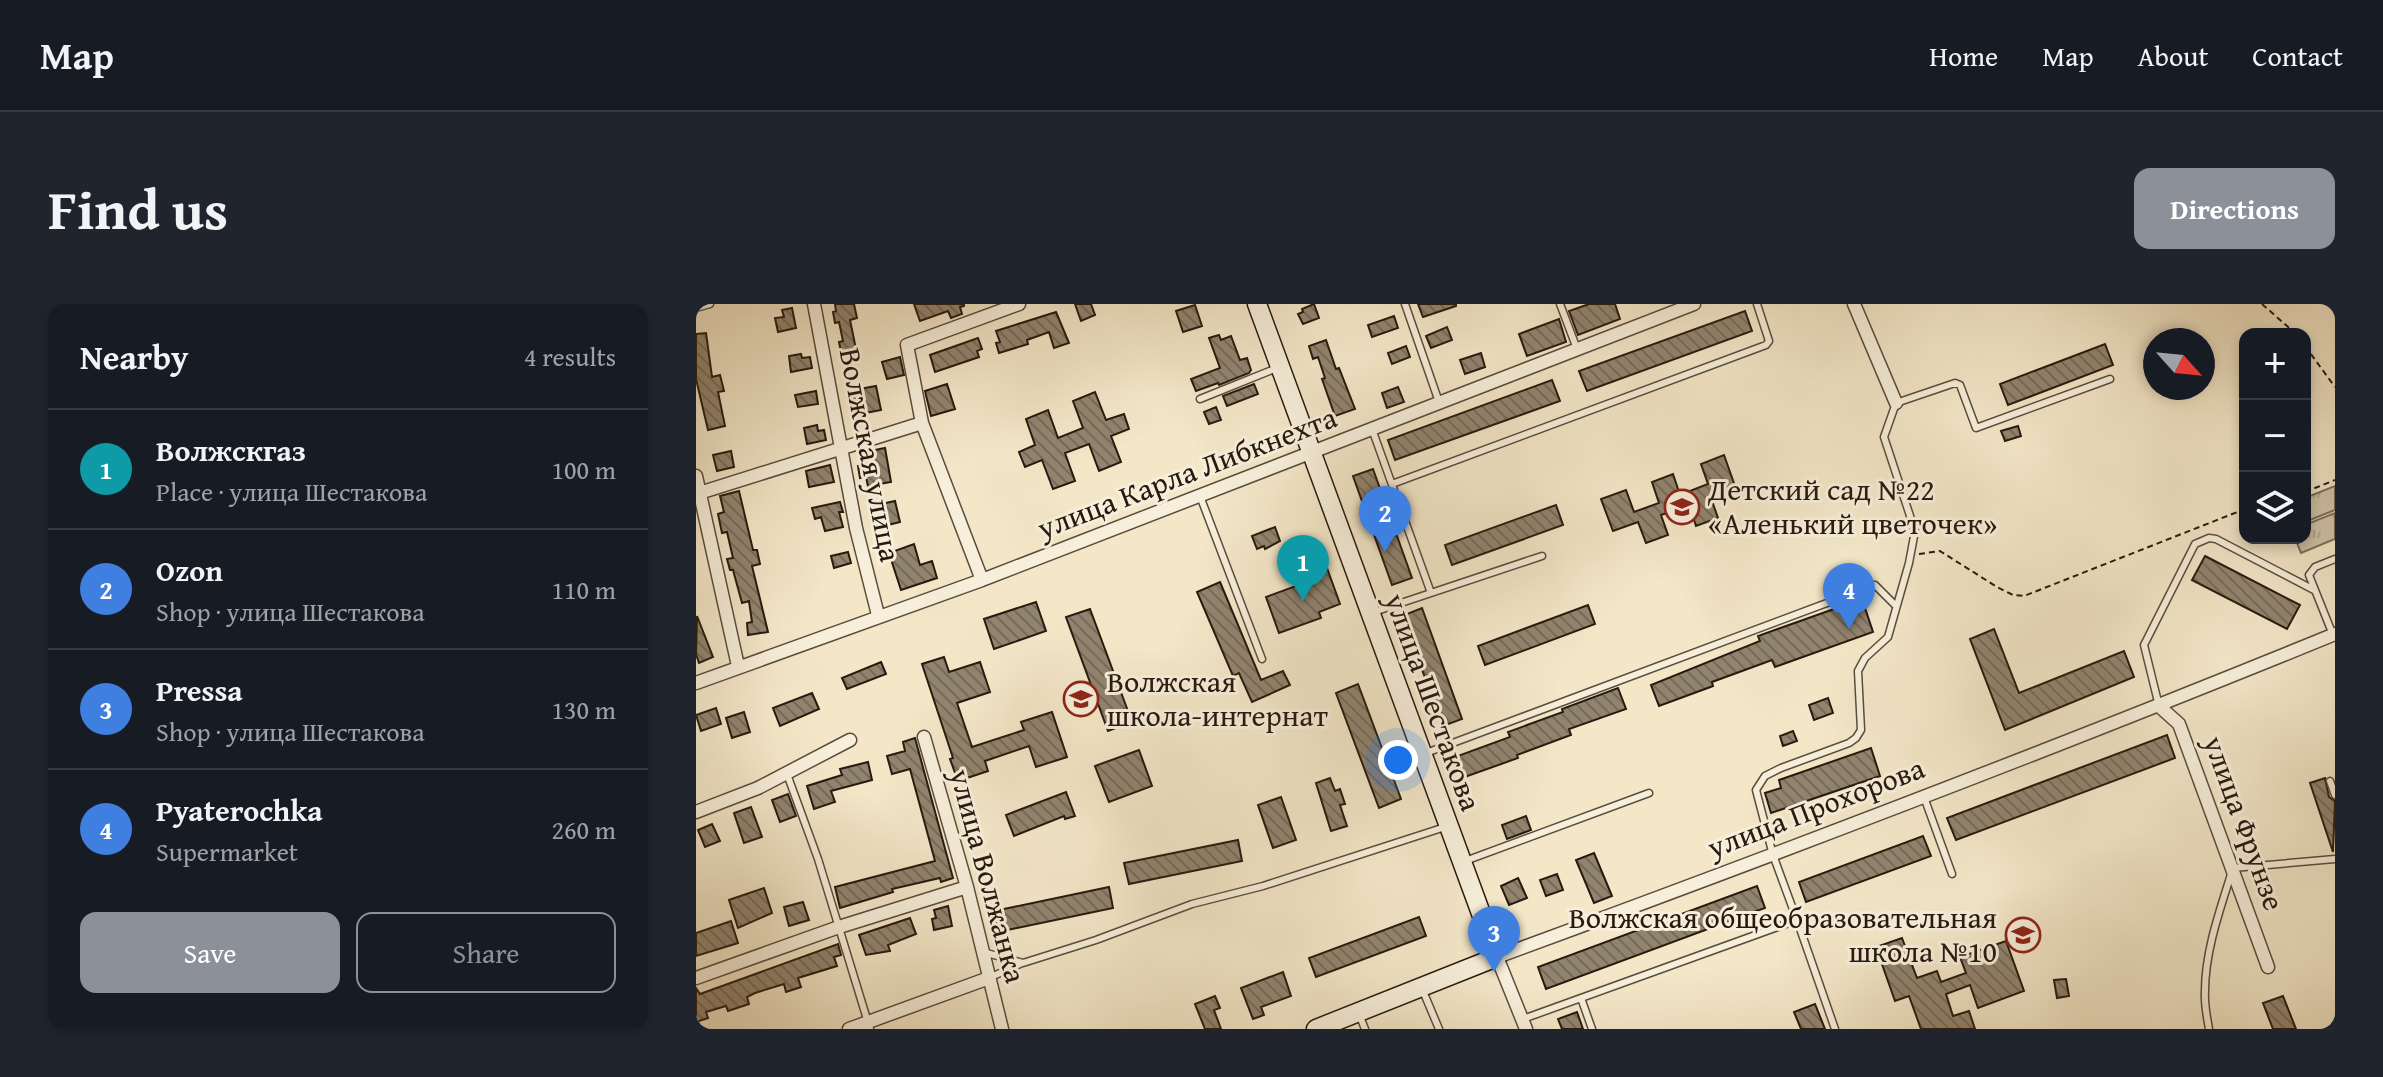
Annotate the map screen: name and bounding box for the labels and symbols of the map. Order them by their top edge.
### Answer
north arrow [2143,328,2215,400]
street label: Волжская улица [829,344,913,566]
street label: улица Карла Либкнехта [1030,394,1343,550]
place label: Детский сад №22 «Аленький цветочек» [1707,467,1997,545]
pin: 2 [1359,486,1411,552]
school or university icon: Детский сад №22 «Аленький цветочек» [1663,488,1701,526]
pin: 1 [1277,535,1329,601]
pin: 4 [1823,563,1875,629]
street label: улица Шестакова [1374,586,1494,817]
place label: Волжская школа-интернат [1107,659,1328,737]
school or university icon: Волжская школа-интернат [1062,680,1100,718]
street label: улица Фрунзе [2193,728,2297,916]
your location [1378,740,1418,780]
street label: улица Прохорова [1700,745,1931,869]
street label: улица Волжанка [939,763,1039,988]
place label: Волжская общеобразовательная школа №10 [1569,895,1997,973]
pin: 3 [1468,906,1520,972]
school or university icon: Волжская общеобразовательная школа №10 [2004,916,2042,954]

